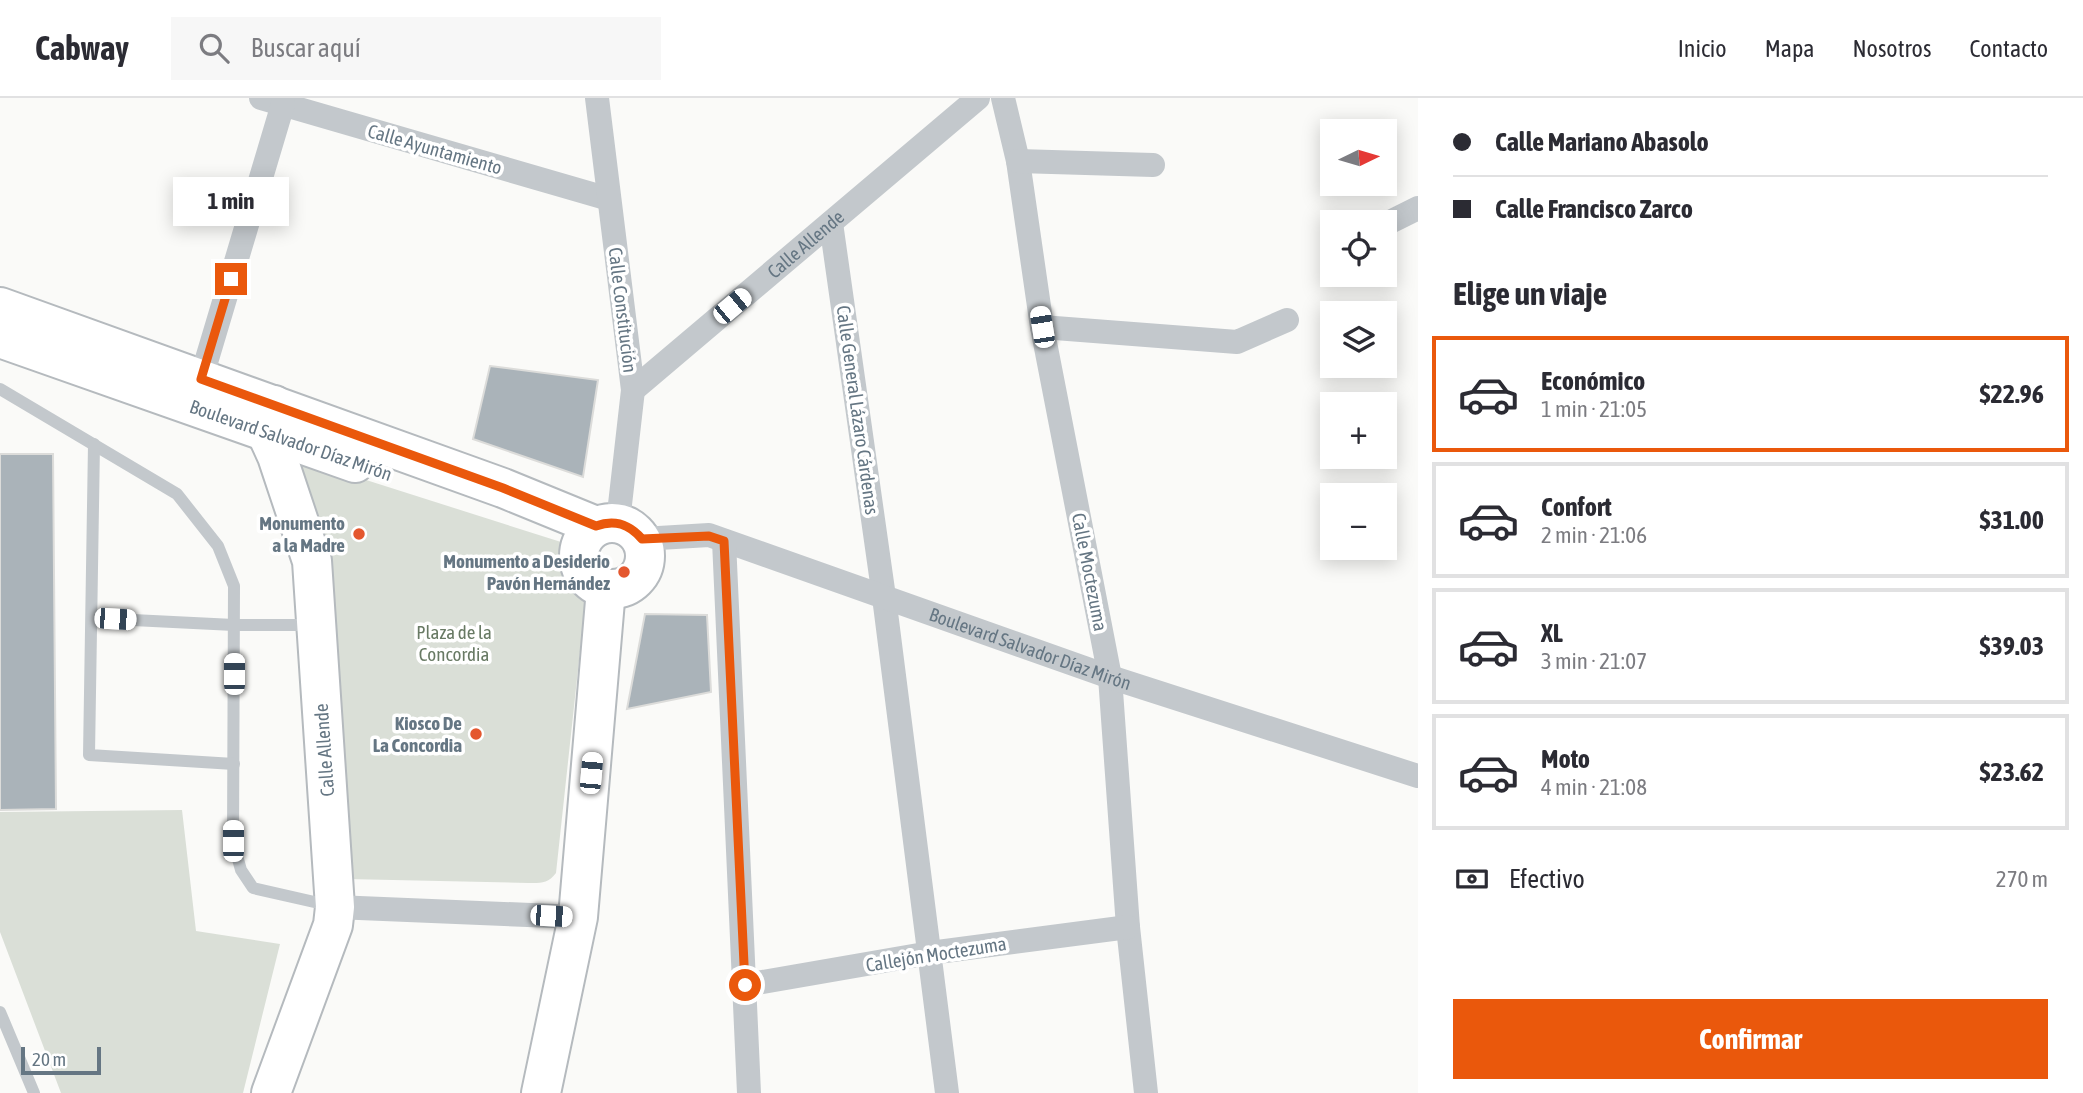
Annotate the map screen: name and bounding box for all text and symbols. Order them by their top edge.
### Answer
search box [171,17,661,80]
text: Cabway [35,29,129,67]
icon: search [195,29,233,67]
text: Buscar aquí [251,33,361,63]
text: Inicio [1678,35,1727,62]
text: Mapa [1765,35,1814,62]
text: Nosotros [1852,35,1931,62]
text: Contacto [1969,35,2048,62]
street label: Calle Ayuntamiento [365,119,505,179]
north arrow [1320,119,1396,196]
map controls [1320,119,1397,560]
text: Calle Mariano Abasolo [1495,127,1709,157]
callout: 1 min [173,178,289,226]
text: 1 min [208,188,254,214]
text: Calle Francisco Zarco [1495,194,1693,224]
street label: Calle Allende [763,205,848,283]
button: locate [1320,210,1397,287]
street label: Calle Constitución [604,246,642,374]
route end [215,263,247,295]
text: Elige un viaje [1453,275,1607,312]
car [710,284,755,328]
button: layers [1320,301,1397,378]
street label: Calle General Lázaro Cárdenas [832,304,884,516]
car [1029,305,1056,349]
icon: car [1457,363,1520,426]
text: Económico [1541,366,1645,396]
text: $22.96 [1980,379,2044,409]
button: + [1320,392,1397,469]
street label: Boulevard Salvador Díaz Mirón [187,395,395,485]
text: 1 min · 21:05 [1541,396,1647,422]
button: − [1320,483,1397,560]
icon: car [1457,489,1520,552]
text: Confort [1541,492,1612,522]
text: $31.00 [1980,505,2044,535]
street label: Calle Moctezuma [1068,511,1112,633]
place label: Monumento a la Madre [259,512,345,556]
text: 2 min · 21:06 [1541,522,1647,548]
marker: Monumento a la Madre [351,526,367,542]
place label: Monumento a Desiderio Pavón Hernández [443,550,610,594]
marker: Monumento a Desiderio Pavón Hernández [616,564,632,580]
street label: Boulevard Salvador Díaz Mirón [926,603,1134,694]
car [94,607,137,631]
icon: car [1457,615,1520,678]
text: XL [1541,618,1563,648]
park label: Plaza de la Concordia [416,621,492,665]
text: $39.03 [1980,631,2044,661]
text: 3 min · 21:07 [1541,648,1647,674]
car [224,653,245,695]
street label: Calle Allende [310,703,338,797]
place label: Kiosco De La Concordia [373,712,462,756]
marker: Kiosco De La Concordia [468,726,484,742]
icon: car [1457,741,1520,804]
text: Moto [1541,744,1590,774]
car [579,751,604,795]
text: $23.62 [1980,757,2044,787]
text: 4 min · 21:08 [1541,774,1647,800]
car [223,820,244,862]
icon: cash [1453,860,1491,898]
text: Efectivo [1509,864,1585,894]
text: 270 m [1996,866,2048,892]
car [530,904,573,928]
street label: Callejón Moctezuma [864,932,1008,976]
route start [729,969,761,1001]
button: Confirmar [1453,999,2048,1079]
scale bar [21,1044,102,1076]
text: 20 m [32,1048,66,1070]

